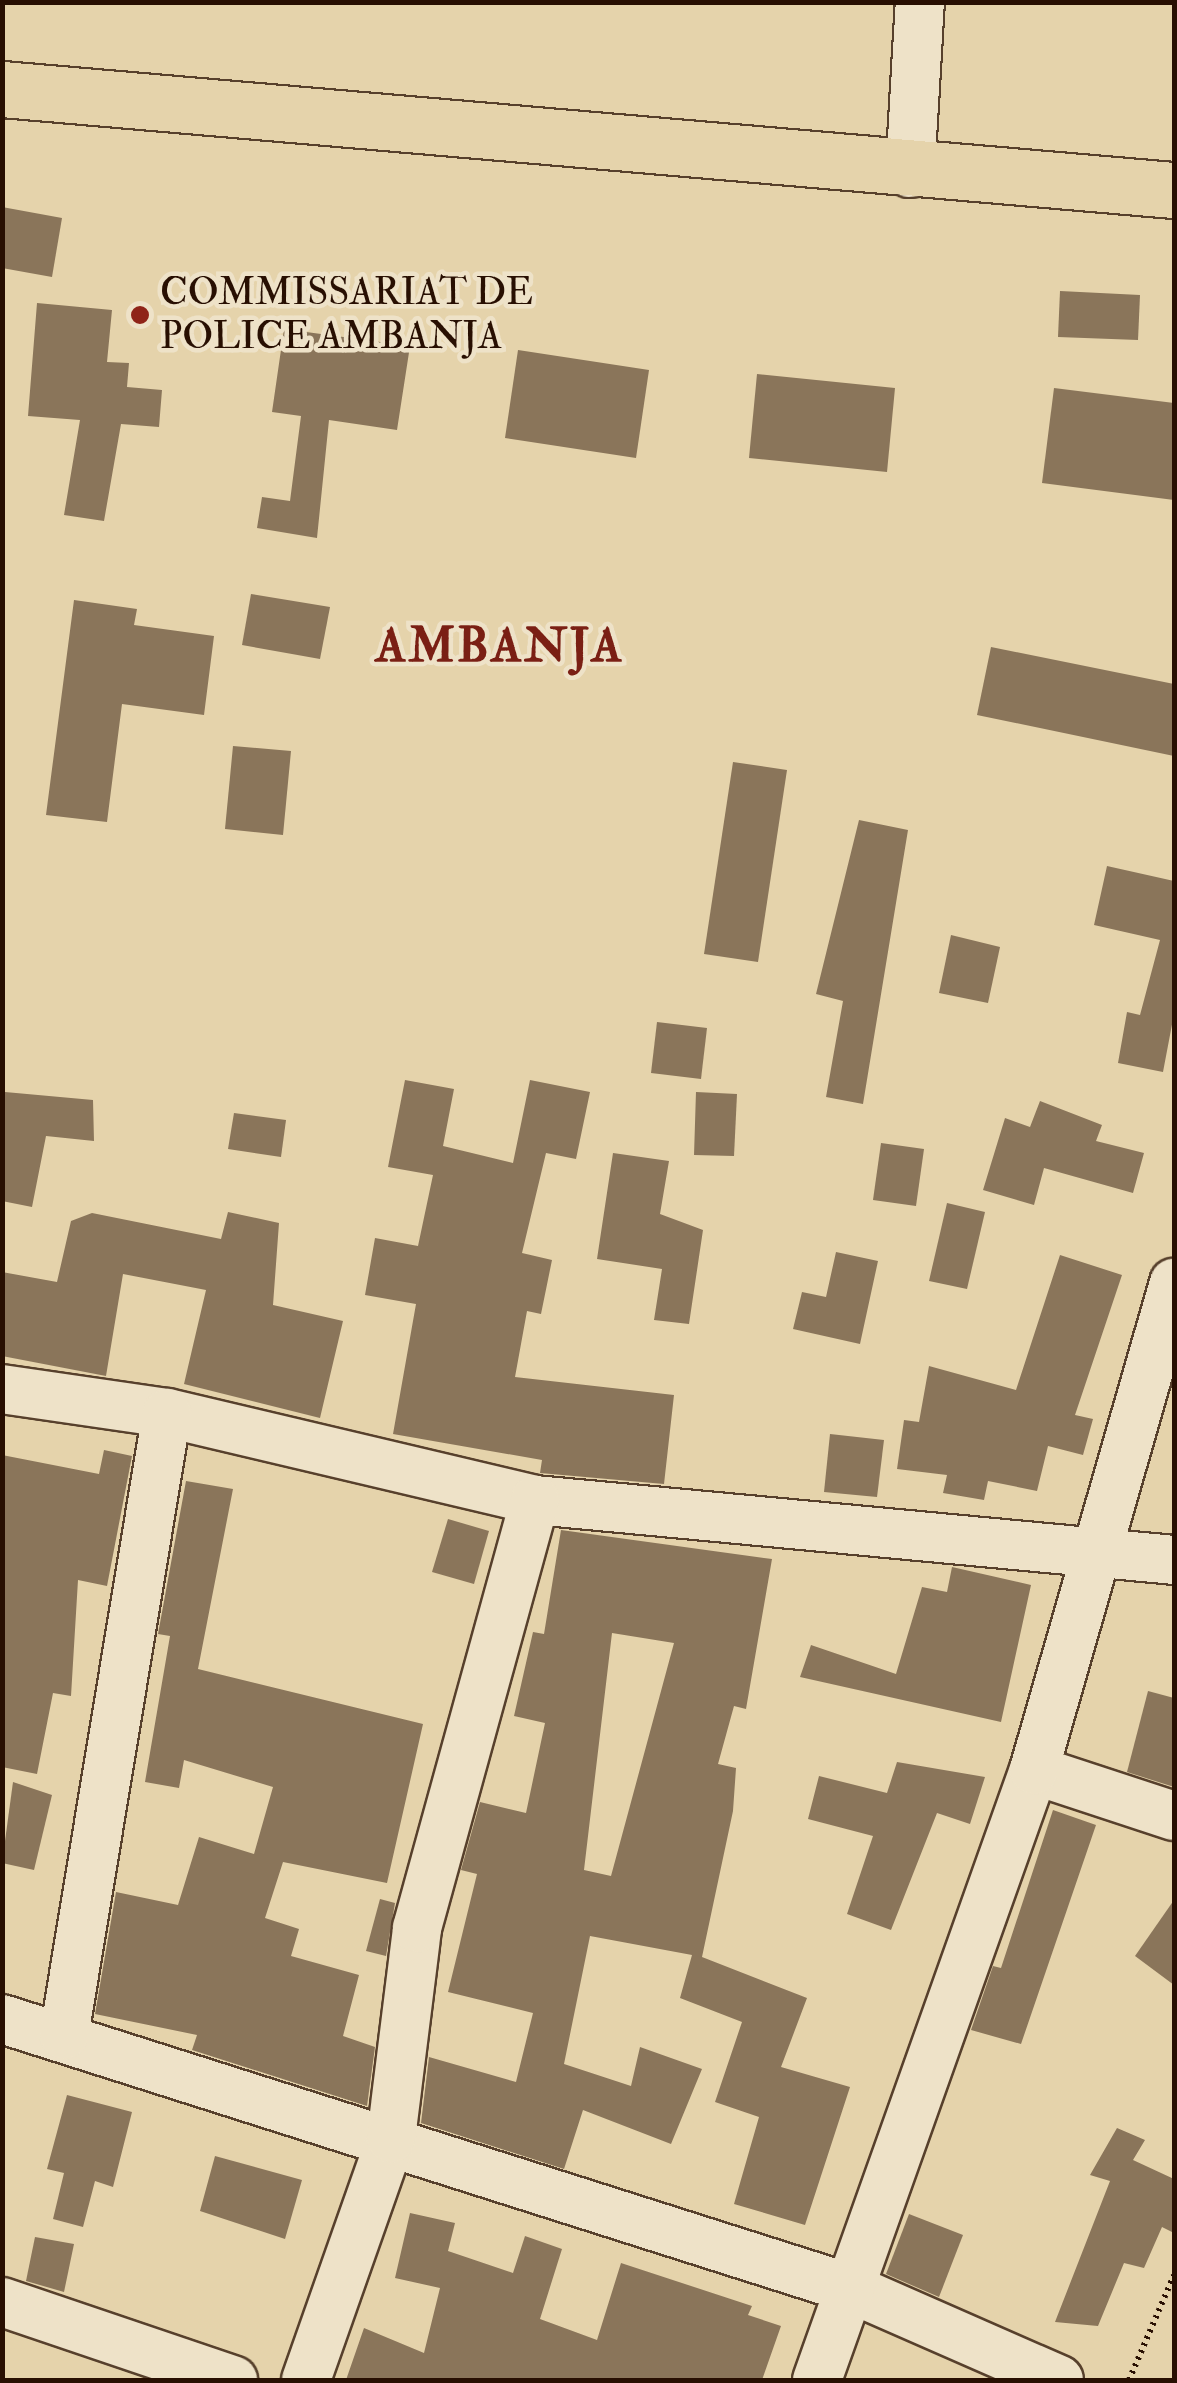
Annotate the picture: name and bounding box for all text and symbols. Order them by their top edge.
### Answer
place label: COMMISSARIAT DE POLICE AMBANJA [160,270,533,360]
marker: COMMISSARIAT DE POLICE AMBANJA [129,304,151,326]
district label: AMBANJA [375,618,625,676]

